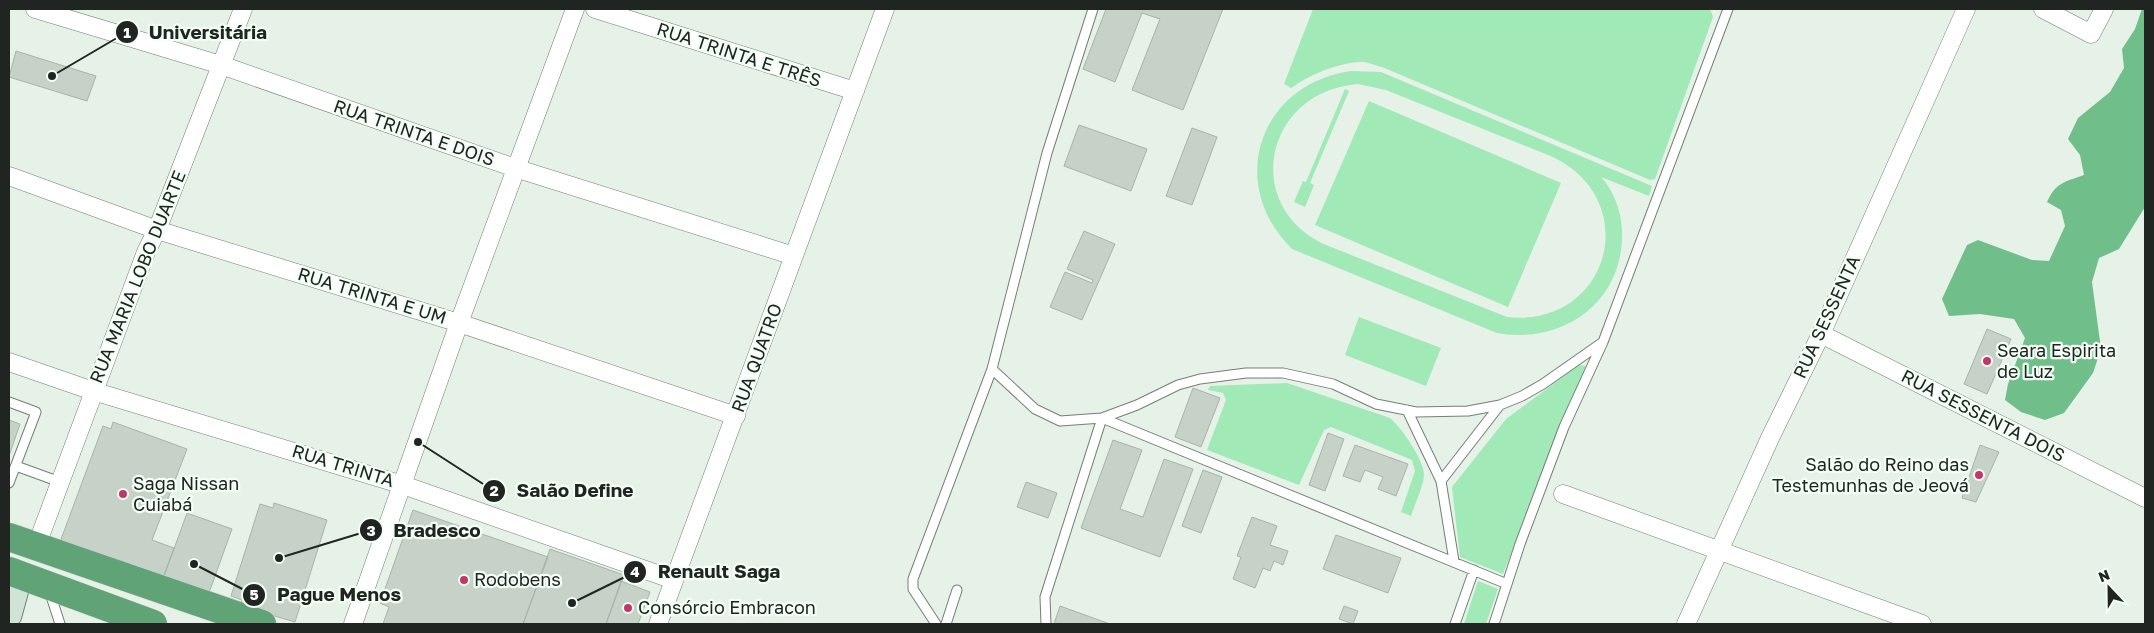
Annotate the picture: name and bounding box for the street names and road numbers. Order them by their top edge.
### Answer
street label: RUA TRINTA E TRÊS [654,17,824,91]
street label: RUA TRINTA E DOIS [331,94,498,170]
street label: RUA MARIA LOBO DUARTE [84,167,190,386]
street label: RUA SESSENTA [1788,252,1864,382]
street label: RUA TRINTA E UM [295,262,449,328]
street label: RUA QUATRO [726,300,786,415]
street label: RUA SESSENTA DOIS [1898,364,2069,466]
street label: RUA TRINTA [290,439,397,491]

